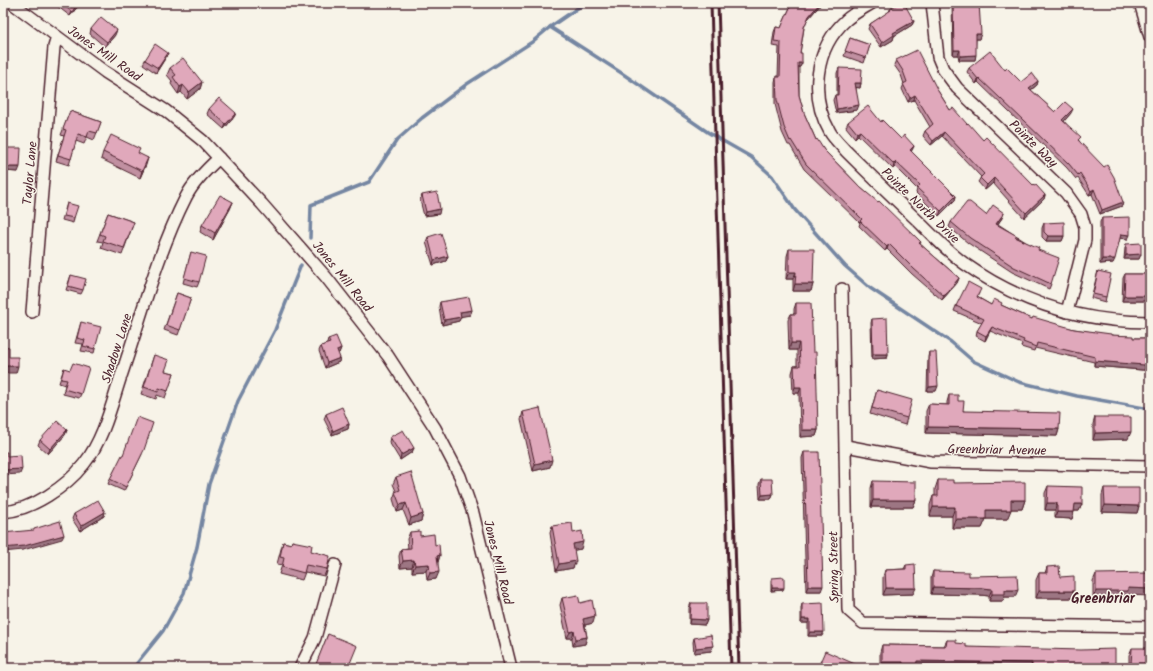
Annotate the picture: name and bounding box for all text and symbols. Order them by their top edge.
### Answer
street label: Jones Mill Road [63,21,146,88]
street label: Pointe Way [1004,115,1063,174]
street label: Taylor Lane [17,140,44,206]
street label: Pointe North Drive [876,163,964,249]
street label: Jones Mill Road [306,237,378,318]
street label: Shadow Lane [96,311,139,386]
street label: Greenbriar Avenue [947,439,1047,462]
street label: Jones Mill Road [477,518,518,607]
street label: Spring Street [823,530,846,603]
district label: Greenbriar [1071,588,1136,610]

